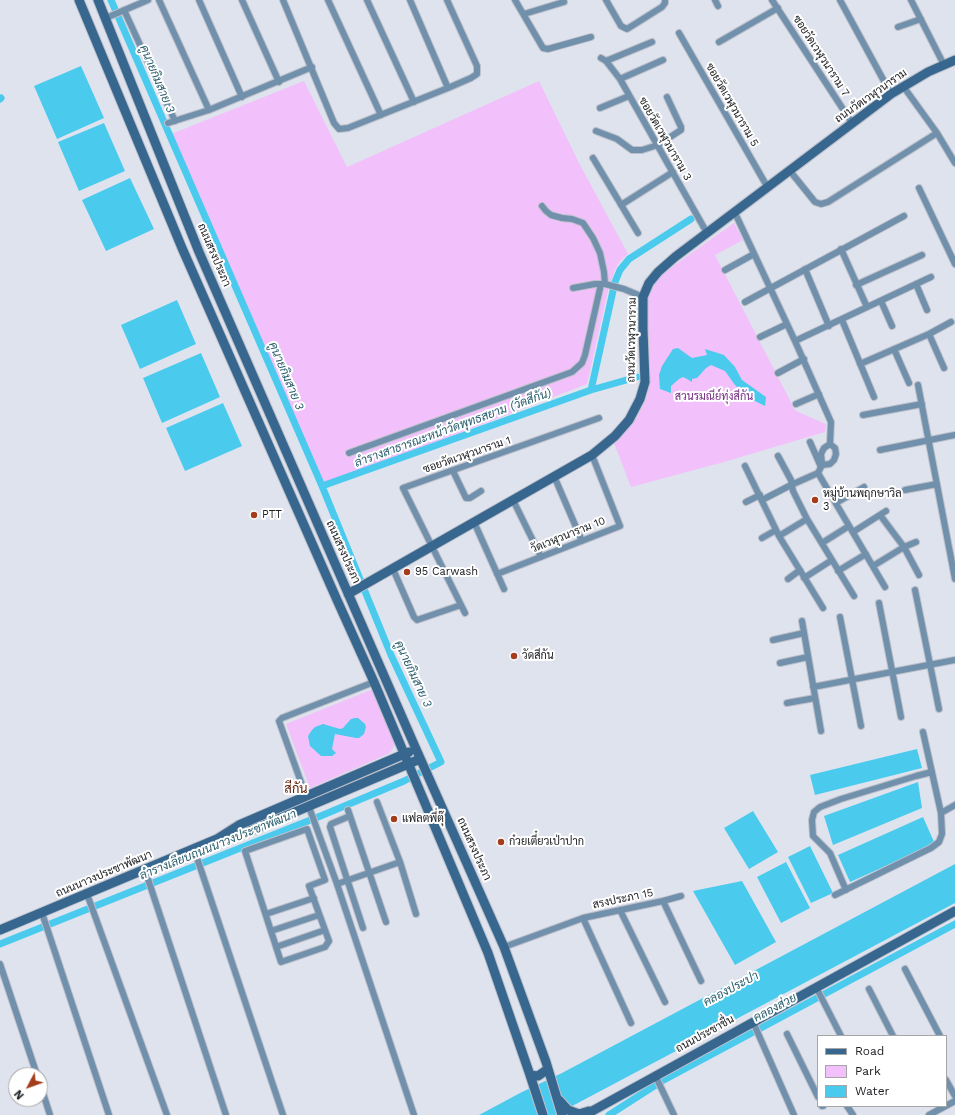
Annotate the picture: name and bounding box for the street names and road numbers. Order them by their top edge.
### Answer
street label: ซอยวัดเวฬุวนาราม 7 [790,13,852,99]
street label: ซอยวัดเวฬุวนาราม 5 [703,61,761,149]
street label: ถนนวัดเวฬุวนาราม [832,66,910,126]
street label: ซอยวัดเวฬุวนาราม 3 [636,95,694,183]
street label: ถนนสรงประภา [195,221,233,289]
street label: ถนนวัดเวฬุวนาราม [625,297,639,383]
street label: ซอยวัดเวฬุวนาราม 1 [421,434,513,476]
street label: วัดเวฬุวนาราม 10 [529,514,607,556]
street label: ถนนสรงประภา [323,518,363,586]
street label: ถนนสรงประภา [454,815,494,883]
street label: ถนนนาวงประชาพัฒนา [54,848,154,900]
street label: สรงประภา 15 [591,886,655,912]
street label: ถนนประชาชื่น [674,1013,736,1055]

